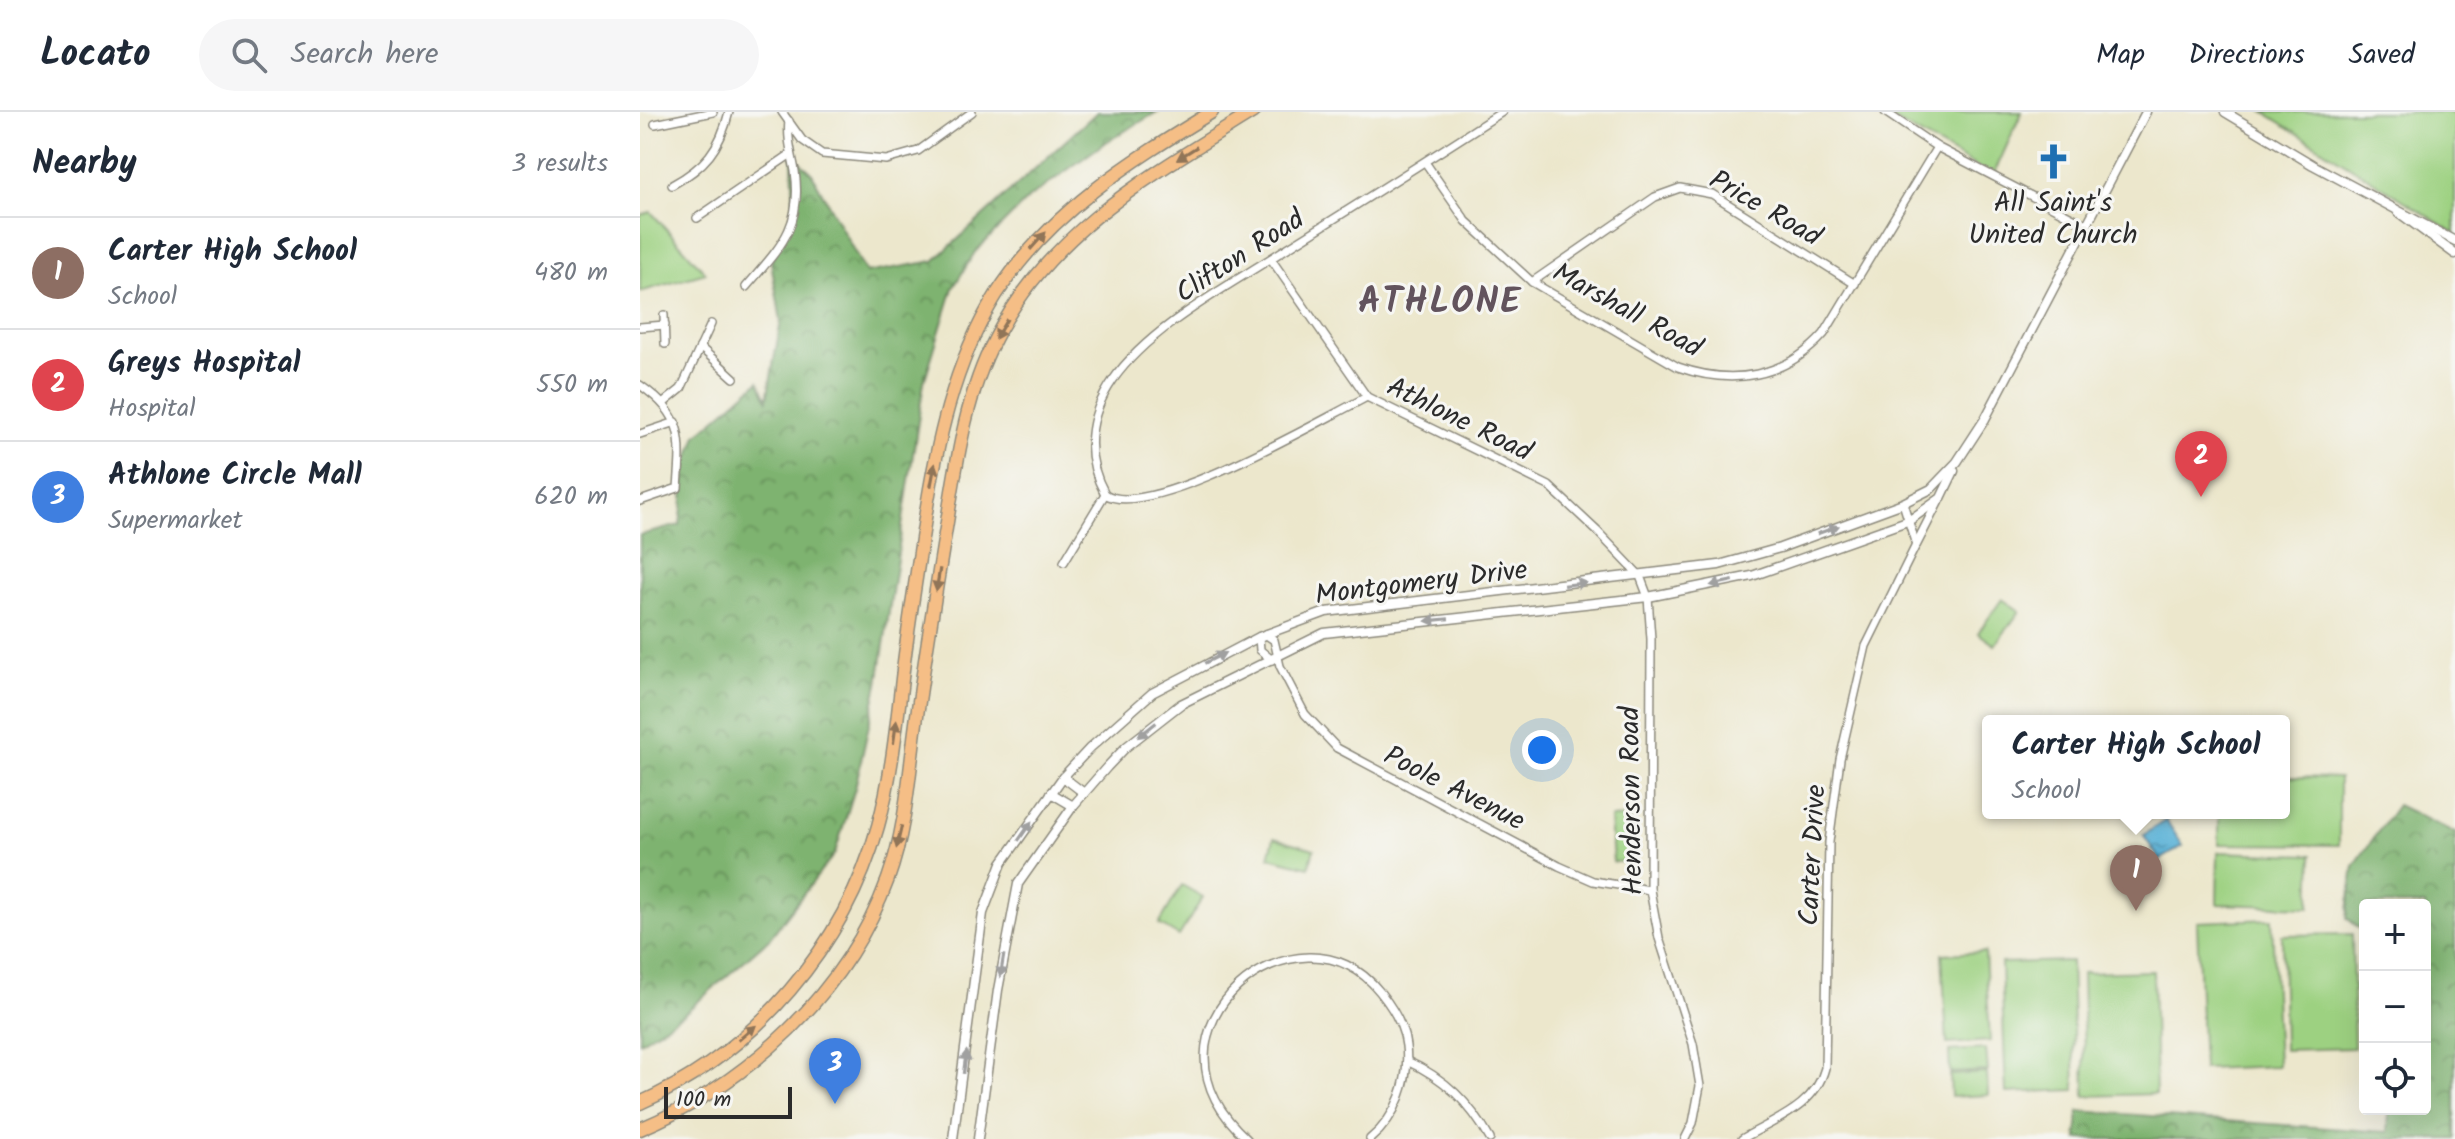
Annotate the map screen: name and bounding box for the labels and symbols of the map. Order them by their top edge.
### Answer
church icon: All Saint's United Church [2034,142,2072,180]
one-way arrow [1175,145,1198,160]
street label: Price Road [1700,159,1830,260]
place label: All Saint's United Church [1969,181,2137,258]
street label: Clifton Road [1167,198,1315,316]
one-way arrow [1028,232,1046,251]
street label: Marshall Road [1543,251,1711,372]
district label: ATHLONE [1358,274,1522,331]
one-way arrow [994,318,1008,340]
street label: Athlone Road [1378,366,1540,475]
pin: 2 [2175,431,2227,497]
one-way arrow [927,462,939,487]
one-way arrow [1817,523,1841,536]
street label: Montgomery Drive [1313,548,1530,619]
one-way arrow [931,568,943,593]
one-way arrow [1563,577,1588,590]
one-way arrow [1710,578,1735,590]
one-way arrow [1424,613,1449,626]
one-way arrow [1203,652,1226,665]
street label: Henderson Road [1608,705,1657,896]
one-way arrow [889,719,902,744]
one-way arrow [1137,721,1157,738]
your location [1522,730,1562,770]
street label: Poole Avenue [1375,734,1533,844]
street label: Carter Drive [1787,783,1840,927]
one-way arrow [1017,820,1032,841]
one-way arrow [892,824,905,849]
pin: 1 [2110,845,2162,911]
one-way arrow [995,954,1008,979]
one-way arrow [737,1025,757,1042]
pin: 3 [809,1038,861,1104]
one-way arrow [959,1049,972,1074]
scale bar [664,1083,792,1119]

